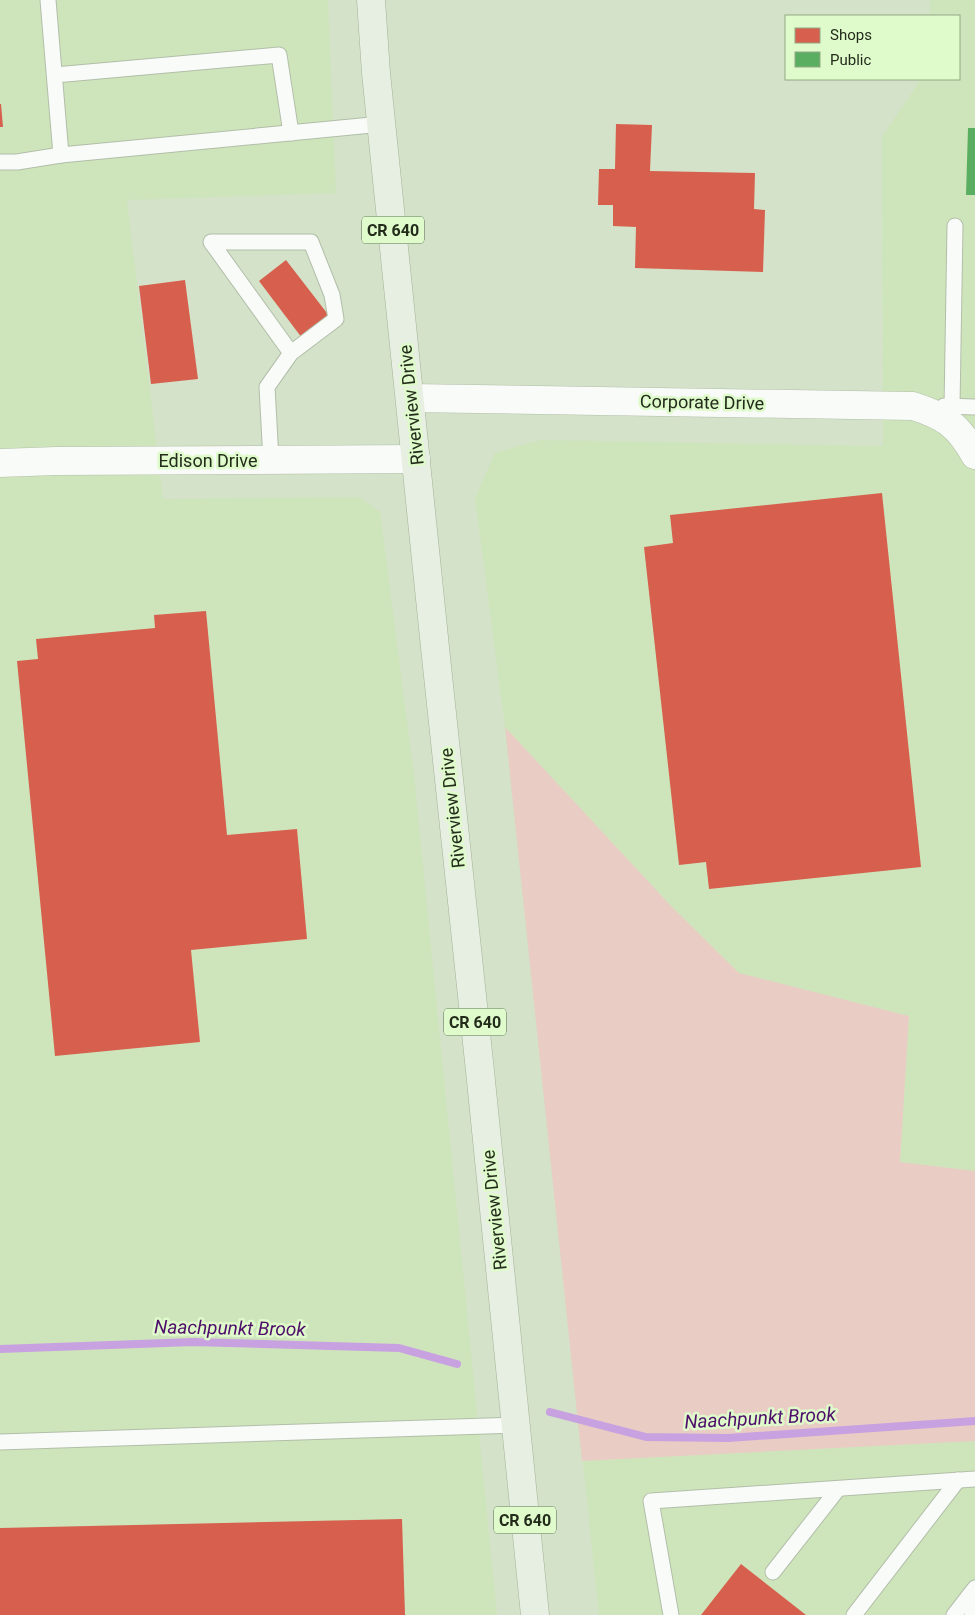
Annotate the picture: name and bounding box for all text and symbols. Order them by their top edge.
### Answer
legend [785,15,960,80]
text: Shops [830,26,872,44]
text: Public [830,51,871,69]
road number: CR 640 [362,216,424,244]
street label: Riverview Drive [394,344,428,466]
street label: Corporate Drive [640,390,764,414]
street label: Edison Drive [159,450,258,471]
street label: Riverview Drive [435,747,469,869]
road number: CR 640 [444,1009,506,1036]
street label: Riverview Drive [477,1149,511,1271]
water label: Naachpunkt Brook [154,1315,307,1341]
water label: Naachpunkt Brook [684,1403,837,1433]
road number: CR 640 [494,1506,556,1534]

